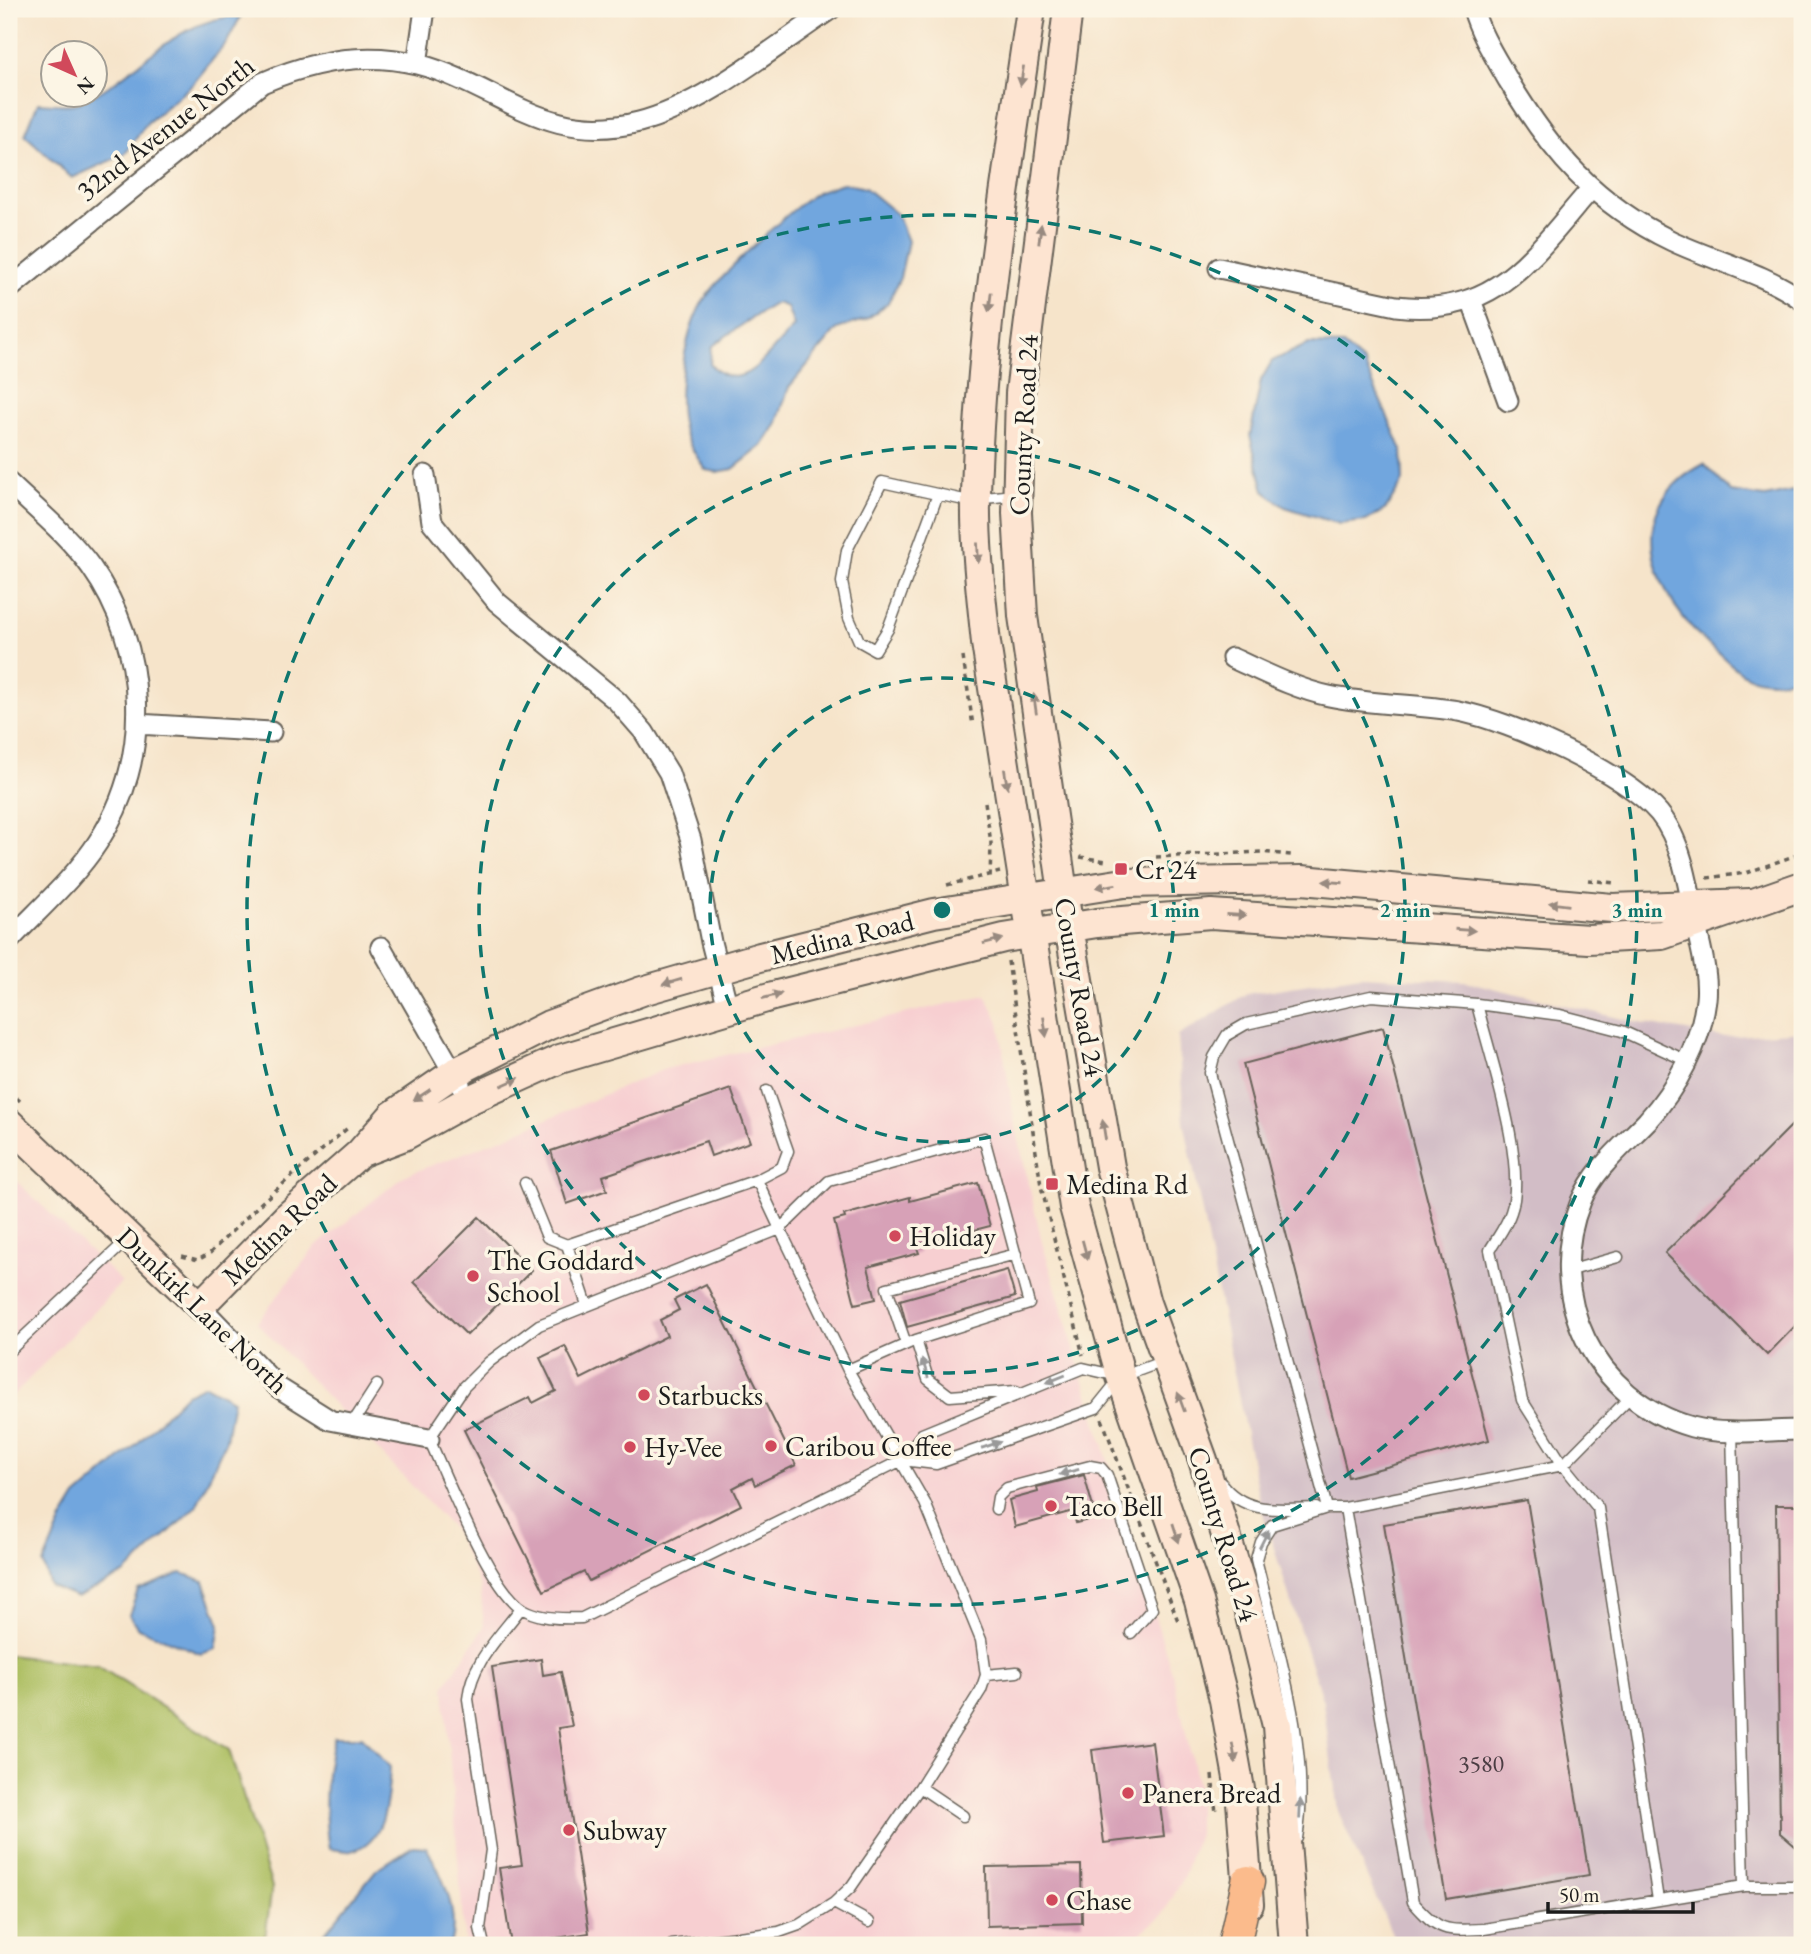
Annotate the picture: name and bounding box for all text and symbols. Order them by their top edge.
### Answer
north arrow [38,38,108,108]
street label: 32nd Avenue North [70,48,260,208]
one-way arrow [1016,65,1027,87]
one-way arrow [1034,223,1045,245]
one-way arrow [985,291,996,313]
street label: County Road 24 [1000,333,1046,516]
one-way arrow [972,542,983,564]
one-way arrow [1030,693,1041,715]
one-way arrow [1001,768,1012,790]
place label: Cr 24 [1135,851,1197,887]
marker: Cr 24 [1113,861,1129,877]
one-way arrow [1322,876,1344,887]
one-way arrow [1095,881,1117,892]
street label: County Road 24 [1047,895,1114,1080]
text: 1 min [1148,896,1200,923]
text: 2 min [1379,896,1431,923]
text: 3 min [1611,896,1663,923]
centre of rings [930,898,954,922]
one-way arrow [1548,898,1570,909]
street label: Medina Road [767,902,918,972]
one-way arrow [1225,910,1247,921]
one-way arrow [1454,925,1476,936]
one-way arrow [982,935,1004,946]
one-way arrow [661,977,683,988]
one-way arrow [761,990,783,1001]
one-way arrow [1039,1016,1050,1038]
one-way arrow [499,1076,520,1087]
one-way arrow [412,1088,431,1101]
one-way arrow [1098,1119,1109,1141]
street label: Medina Road [214,1165,345,1293]
place label: Medina Rd [1066,1166,1189,1202]
marker: Medina Rd [1044,1176,1060,1192]
street label: Dunkirk Lane North [109,1218,297,1402]
place label: Holiday [909,1218,997,1254]
marker: Holiday [887,1228,903,1244]
one-way arrow [1080,1239,1091,1261]
place label: The Goddard School [487,1242,635,1310]
marker: The Goddard School [465,1268,481,1284]
one-way arrow [919,1357,930,1378]
one-way arrow [1045,1374,1066,1385]
place label: Starbucks [658,1377,763,1413]
marker: Starbucks [636,1387,652,1403]
one-way arrow [1176,1391,1187,1412]
place label: Caribou Coffee [785,1428,952,1464]
place label: Hy-Vee [644,1429,722,1465]
marker: Caribou Coffee [763,1438,779,1454]
marker: Hy-Vee [622,1439,638,1455]
one-way arrow [980,1439,1001,1450]
street label: County Road 24 [1180,1442,1268,1626]
one-way arrow [1058,1467,1080,1478]
place label: Taco Bell [1065,1488,1163,1524]
marker: Taco Bell [1043,1498,1059,1514]
one-way arrow [1172,1523,1182,1544]
one-way arrow [1259,1529,1270,1549]
one-way arrow [1228,1742,1239,1764]
house number: 3580 [1458,1748,1504,1779]
place label: Panera Bread [1142,1775,1282,1811]
marker: Panera Bread [1120,1785,1136,1801]
one-way arrow [1294,1798,1306,1820]
place label: Subway [583,1812,667,1848]
marker: Subway [561,1822,577,1838]
scale bar [1548,1870,1694,1914]
text: 50 m [1559,1881,1600,1908]
place label: Chase [1066,1882,1132,1918]
marker: Chase [1044,1892,1060,1908]

